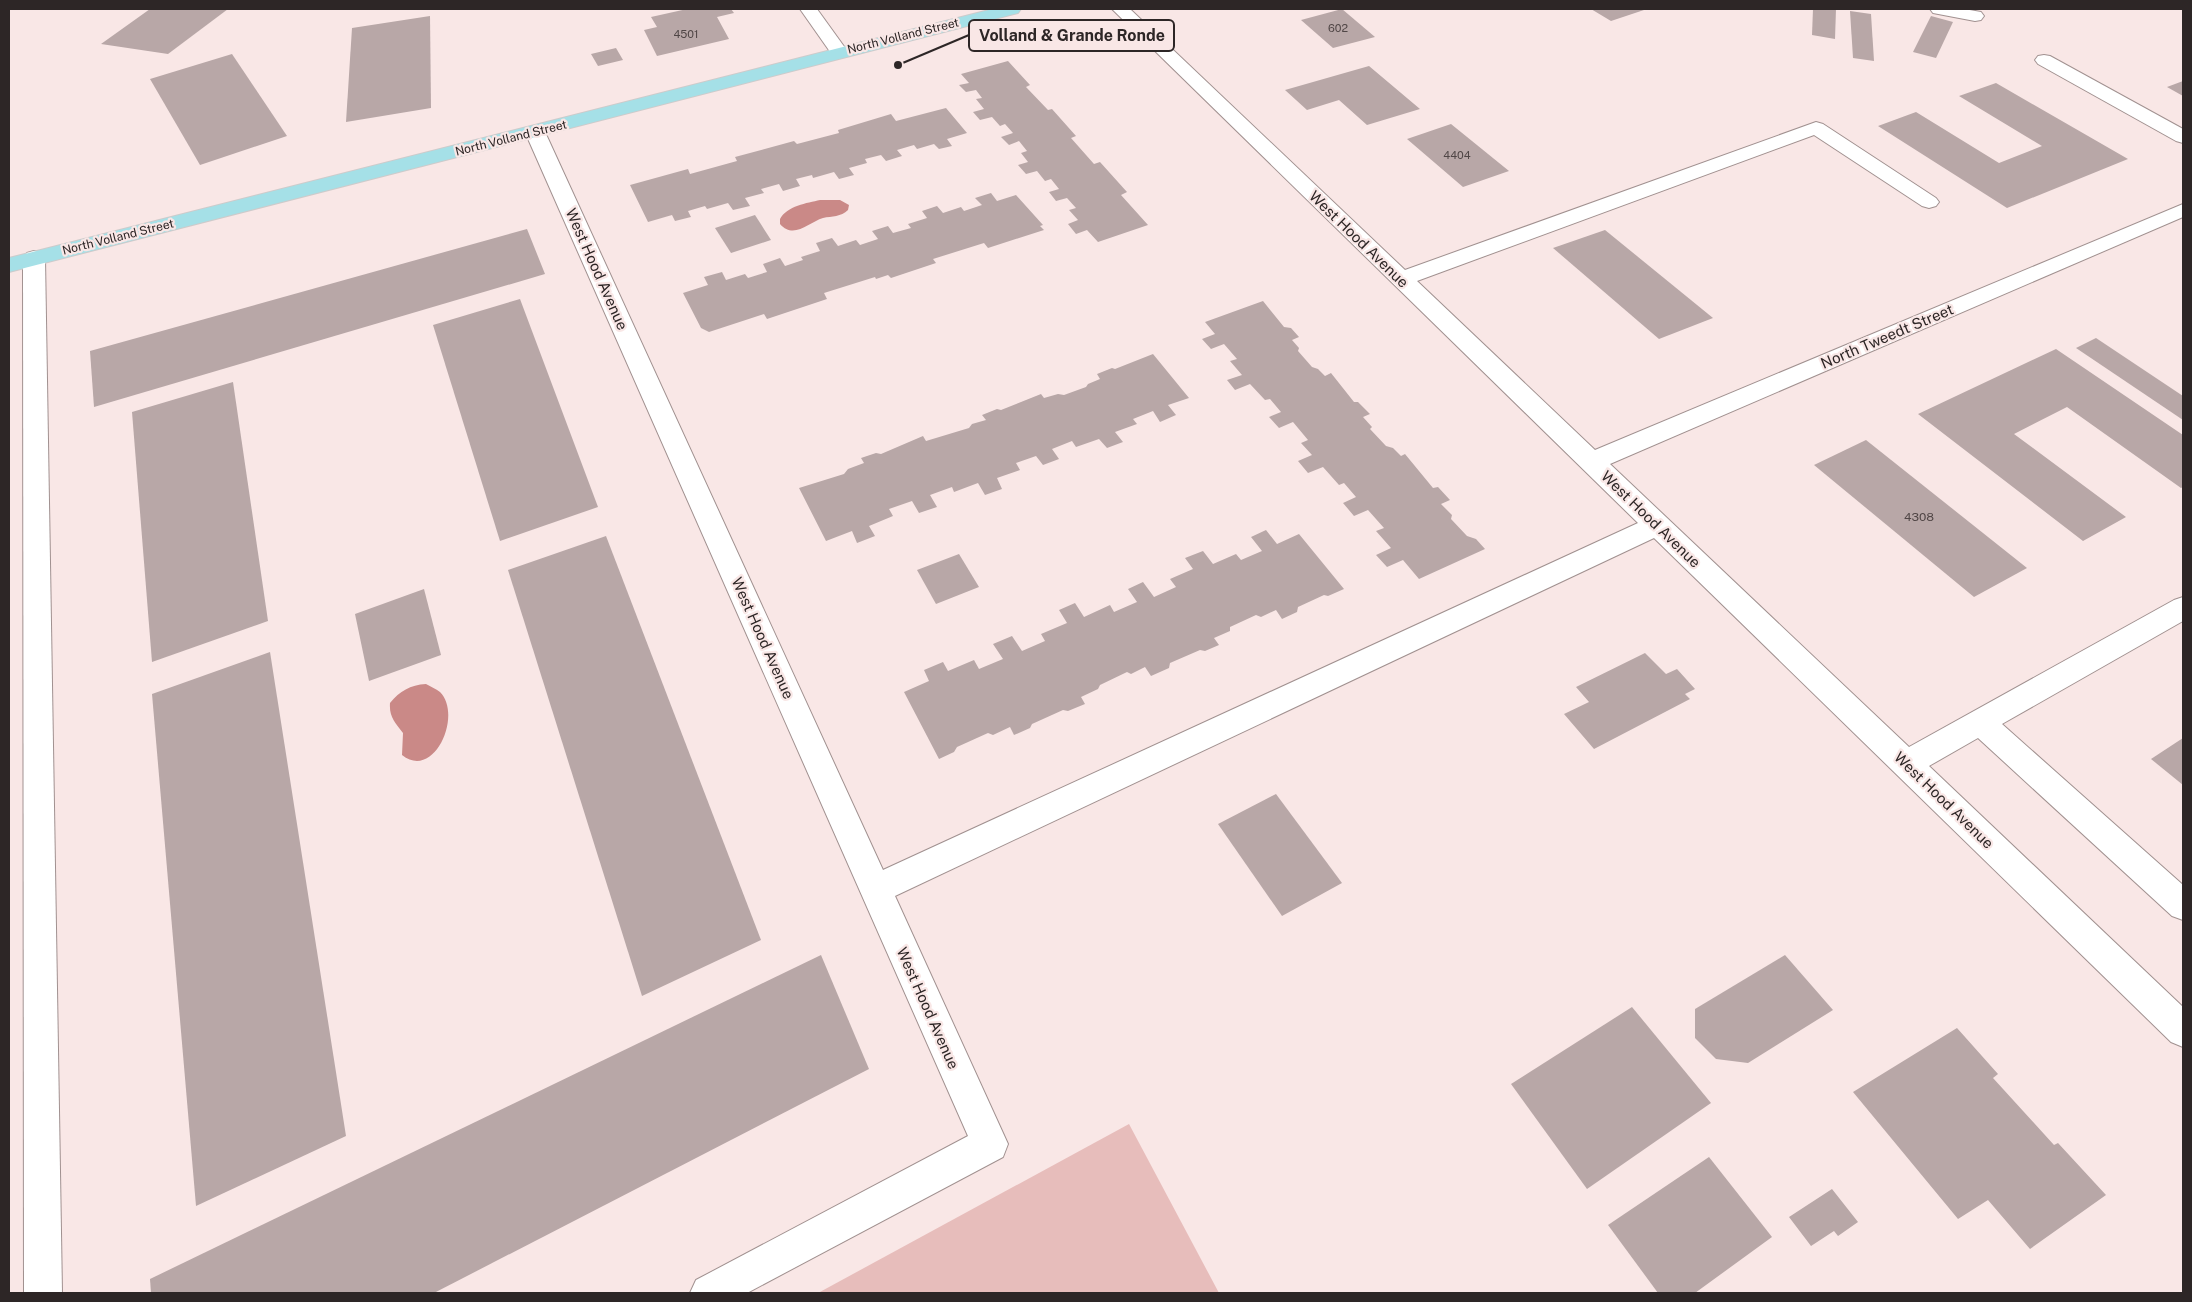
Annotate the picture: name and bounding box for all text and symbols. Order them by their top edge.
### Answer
street label: North Volland Street [846,15,961,57]
callout: Volland & Grande Ronde [969,20,1174,51]
house number: 602 [1328,22,1348,34]
text: Volland & Grande Ronde [979,26,1165,45]
house number: 4501 [673,28,699,40]
street label: North Volland Street [454,117,569,159]
house number: 4404 [1443,149,1471,161]
street label: West Hood Avenue [1306,187,1412,291]
street label: West Hood Avenue [563,206,631,332]
street label: North Volland Street [61,216,176,258]
street label: North Tweedt Street [1818,300,1956,372]
street label: West Hood Avenue [1598,467,1704,571]
house number: 4308 [1904,510,1934,524]
street label: West Hood Avenue [729,575,797,701]
street label: West Hood Avenue [1891,748,1997,852]
street label: West Hood Avenue [894,945,962,1071]

